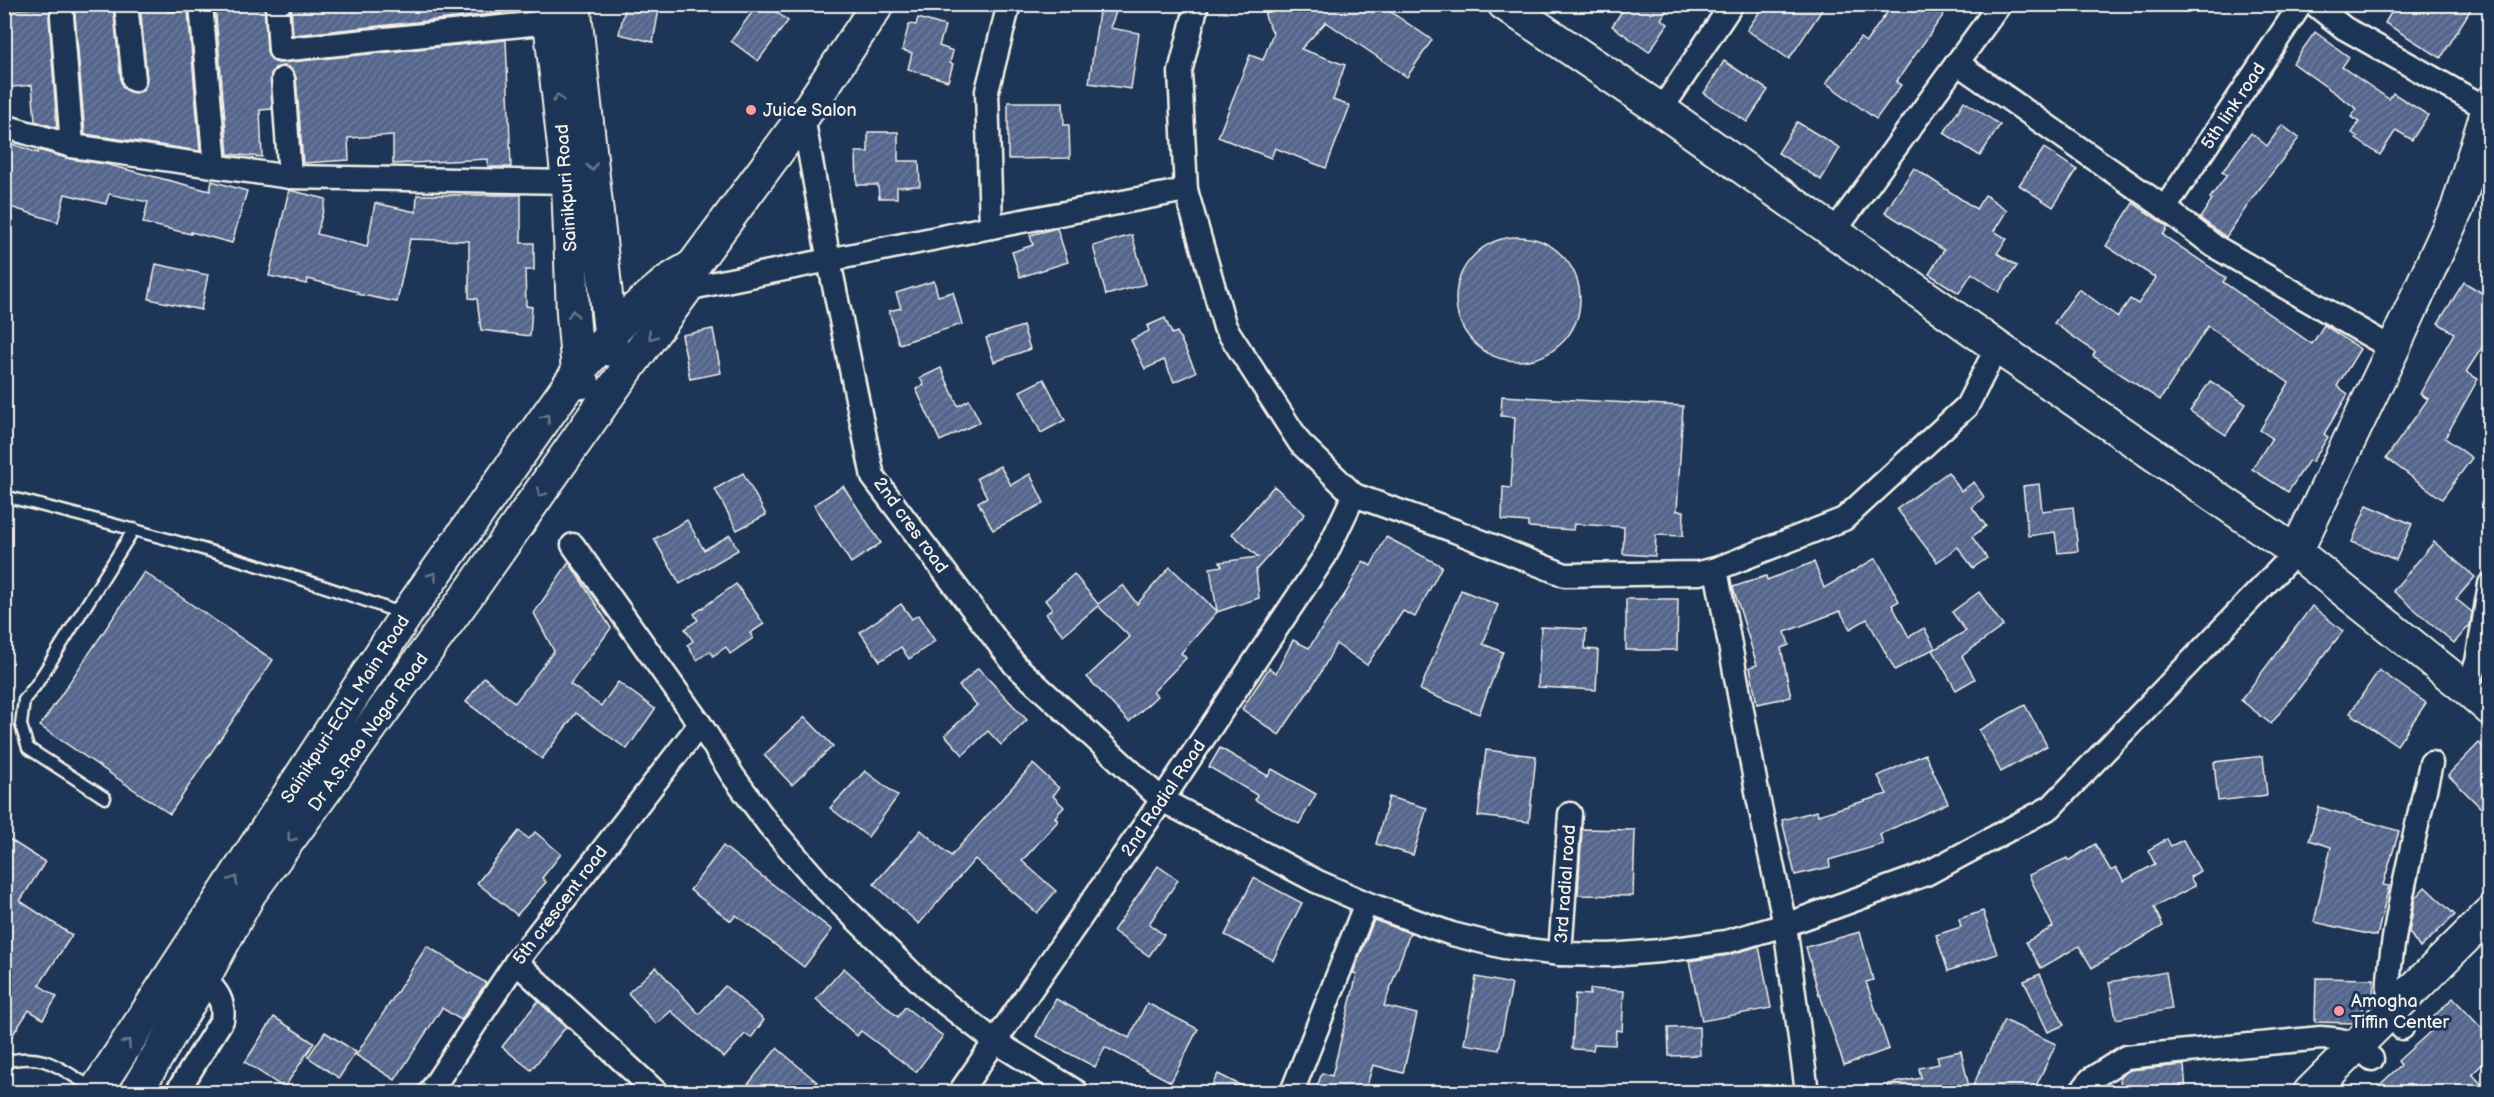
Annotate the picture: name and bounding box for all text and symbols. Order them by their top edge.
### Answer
street label: 5th link road [2197,59,2270,153]
one-way arrow [553,94,565,103]
place label: Juice Salon [763,100,857,121]
marker: Juice Salon [744,103,758,117]
street label: Sainikpuri Road [552,123,581,252]
one-way arrow [585,162,598,172]
one-way arrow [567,309,580,318]
one-way arrow [648,330,659,341]
one-way arrow [539,413,550,424]
street label: 2nd cres road [869,473,952,577]
one-way arrow [537,486,548,497]
one-way arrow [426,572,437,583]
street label: Sainikpuri-ECIL Main Road [277,611,414,807]
street label: Dr A.S.Rao Nagar Road [304,649,433,815]
street label: 2nd Radial Road [1117,736,1210,861]
street label: 3rd radial road [1551,824,1580,944]
one-way arrow [287,831,298,842]
street label: 5th crescent road [509,842,612,969]
one-way arrow [226,876,238,886]
place label: Amogha Tiffin Center [2351,991,2449,1033]
marker: Amogha Tiffin Center [2332,1004,2346,1018]
one-way arrow [120,1039,131,1050]

